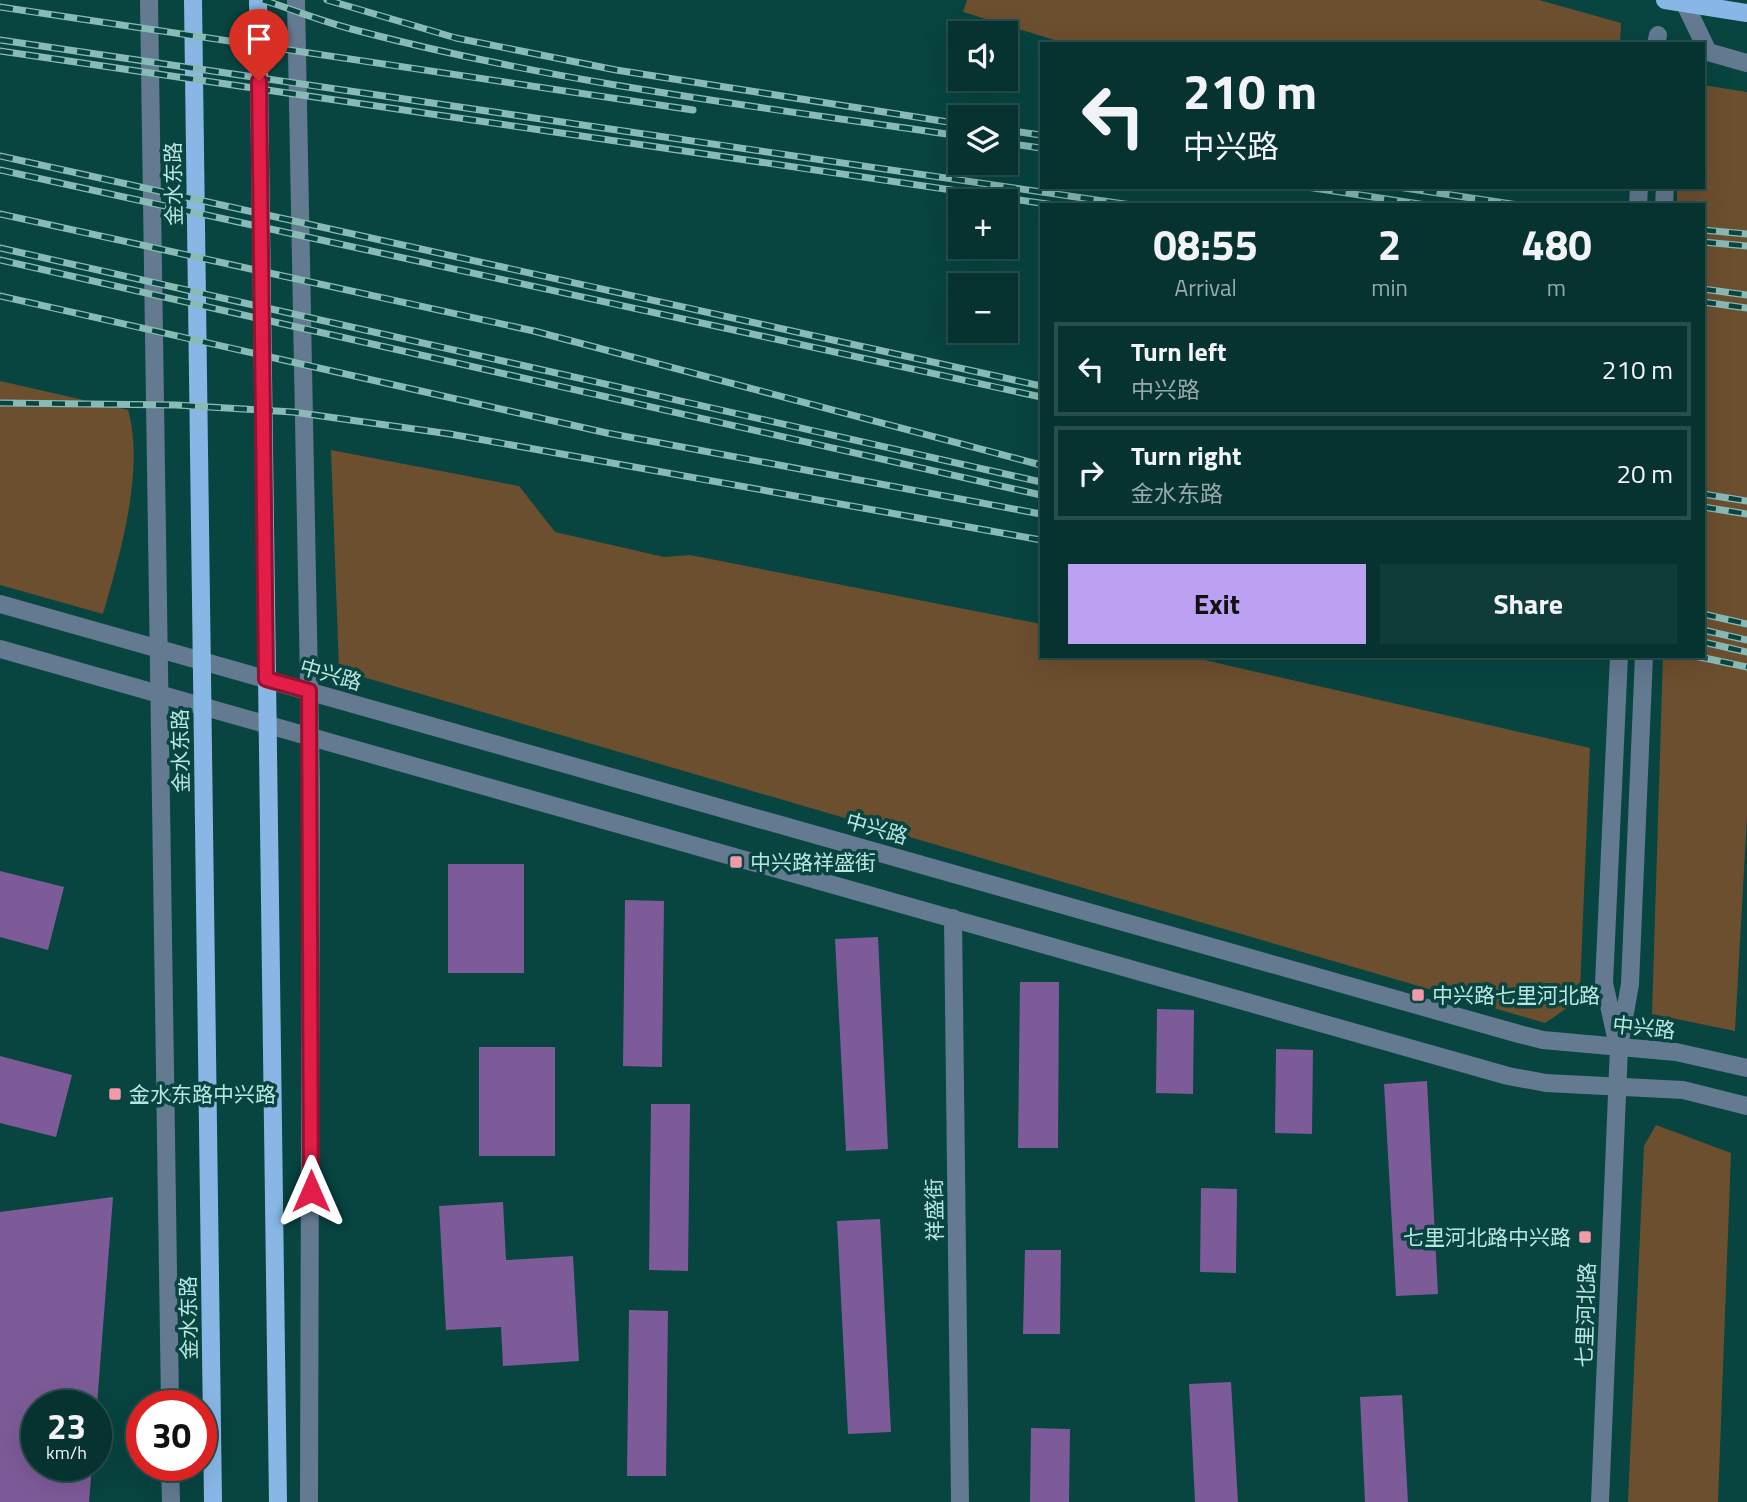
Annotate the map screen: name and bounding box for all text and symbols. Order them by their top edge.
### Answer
pin [229,9,289,81]
icon: arrive [240,20,278,58]
map controls [948,21,1018,343]
button: sound [948,21,1018,91]
text: 210 m [1183,53,1317,128]
icon: left [1068,70,1159,161]
button: layers [948,105,1018,175]
text: 中兴路 [1183,122,1279,170]
street label: 金水东路 [156,142,190,226]
button: + [948,189,1018,259]
text: 08:55 [1153,212,1258,276]
text: 2 [1378,212,1401,276]
text: 480 [1521,212,1592,276]
text: Arrival [1174,270,1237,305]
text: min [1371,270,1408,305]
text: m [1547,270,1566,305]
button: − [948,273,1018,343]
text: Turn left [1131,332,1226,371]
icon: left [1072,350,1110,388]
text: 210 m [1602,350,1673,389]
text: 中兴路 [1131,372,1200,407]
text: Turn right [1131,436,1242,475]
icon: right [1072,454,1110,492]
text: 20 m [1616,454,1673,493]
text: 金水东路 [1131,476,1223,511]
button: Exit [1068,564,1366,644]
button: Share [1380,564,1677,644]
street label: 中兴路 [296,650,366,698]
street label: 金水东路 [163,709,197,793]
street label: 中兴路 [842,804,912,852]
place label: 中兴路祥盛街 [750,846,876,878]
marker: 中兴路祥盛街 [728,854,744,870]
place label: 中兴路七里河北路 [1432,979,1600,1011]
marker: 中兴路七里河北路 [1410,987,1426,1003]
street label: 中兴路 [1611,1008,1677,1046]
place label: 金水东路中兴路 [129,1078,276,1110]
marker: 金水东路中兴路 [107,1086,123,1102]
position arrow [274,1154,348,1228]
street label: 祥盛街 [917,1178,951,1242]
place label: 七里河北路中兴路 [1403,1221,1571,1253]
marker: 七里河北路中兴路 [1577,1229,1593,1245]
street label: 七里河北路 [1567,1262,1603,1368]
street label: 金水东路 [171,1276,205,1360]
speed limit sign: 30 [126,1390,217,1481]
text: 23 [47,1399,86,1453]
text: km/h [46,1439,87,1466]

